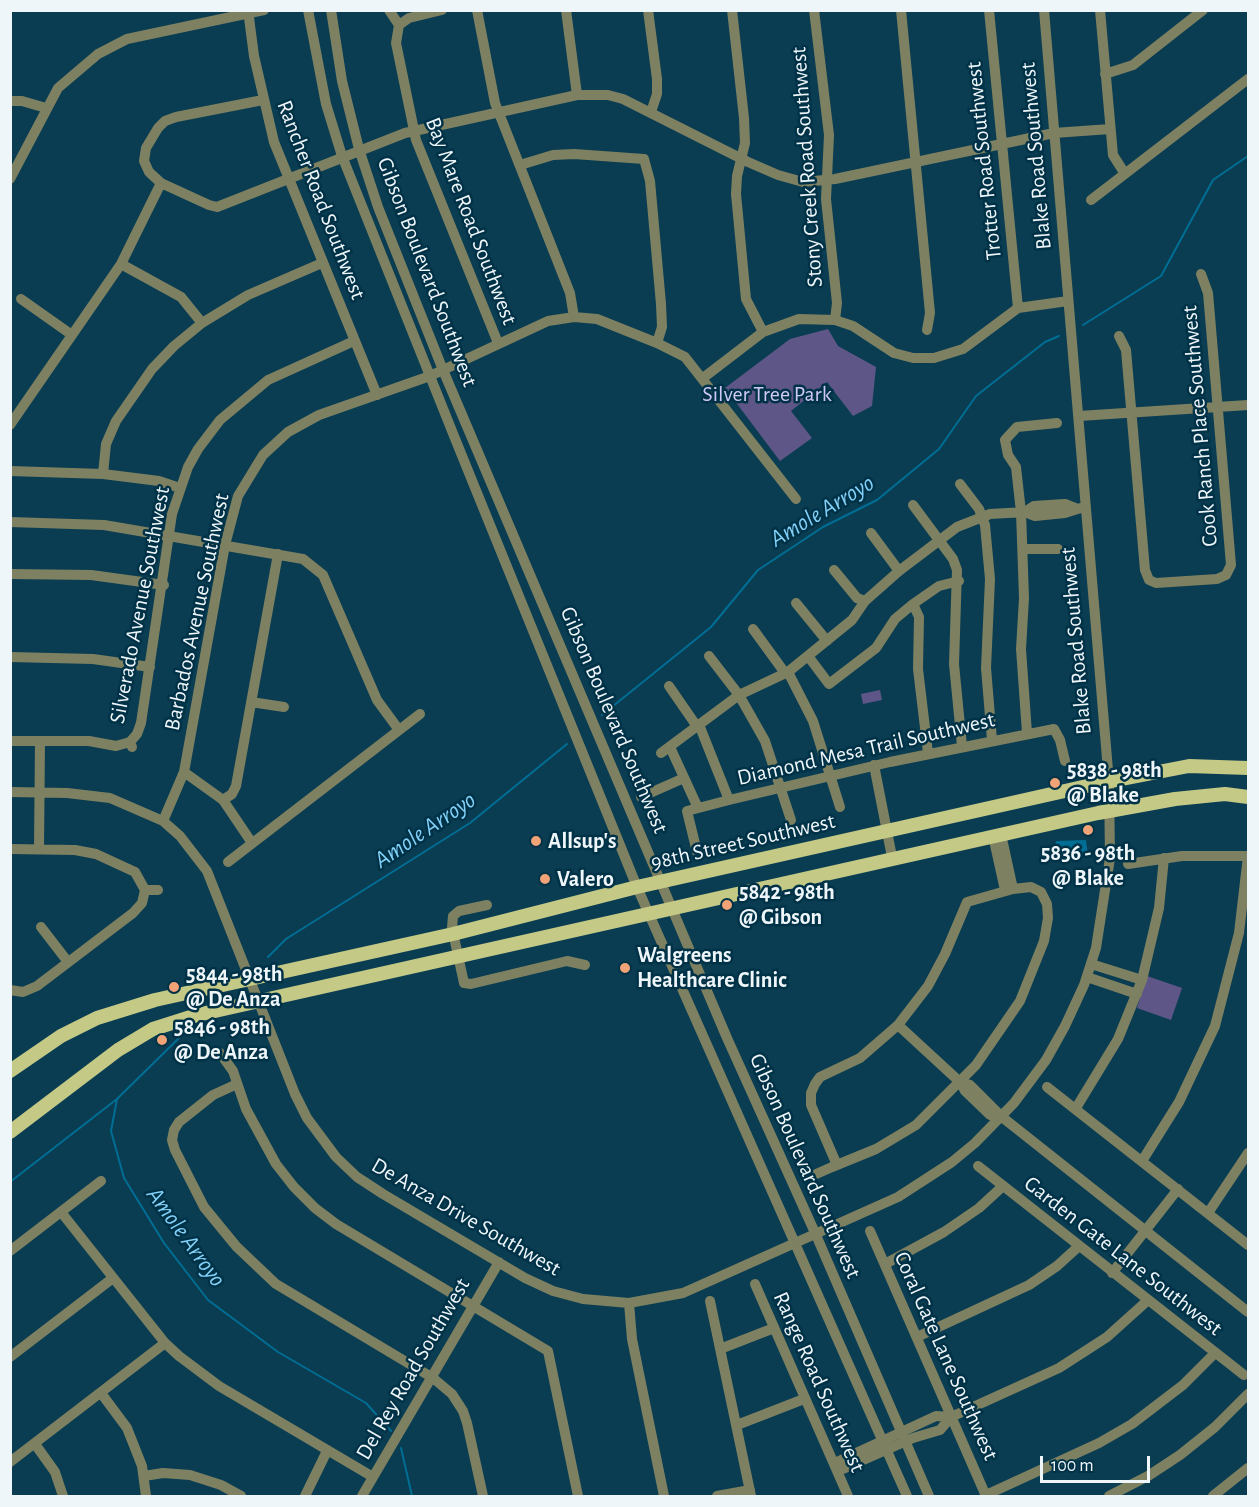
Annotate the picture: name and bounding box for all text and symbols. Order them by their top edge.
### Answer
street label: Stony Creek Road Southwest [785,46,829,288]
street label: Trotter Road Southwest [960,61,1008,261]
street label: Blake Road Southwest [1015,61,1057,251]
street label: Rancher Road Southwest [271,97,371,303]
street label: Bay Mare Road Southwest [419,114,523,328]
street label: Gibson Boulevard Southwest [371,154,483,390]
street label: Cook Ranch Place Southwest [1176,304,1224,548]
park label: Silver Tree Park [702,381,832,407]
water label: Amole Arroyo [765,469,879,553]
street label: Silverado Avenue Southwest [104,484,176,726]
street label: Barbados Avenue Southwest [159,491,235,733]
street label: Blake Road Southwest [1055,546,1097,736]
street label: Gibson Boulevard Southwest [554,603,674,837]
street label: Diamond Mesa Trail Southwest [735,706,997,792]
place label: 5838 - 98th @ Blake [1067,757,1162,808]
marker: 5838 - 98th @ Blake [1048,776,1062,790]
water label: Amole Arroyo [369,786,481,874]
street label: 98th Street Southwest [648,808,838,876]
marker: 5836 - 98th @ Blake [1081,823,1095,837]
place label: Allsup's [548,828,616,854]
marker: Allsup's [529,834,543,848]
place label: 5836 - 98th @ Blake [1041,840,1135,891]
place label: Valero [557,866,614,892]
marker: Valero [538,872,552,886]
place label: 5842 - 98th @ Gibson [739,879,835,930]
marker: 5842 - 98th @ Gibson [720,898,734,912]
place label: Walgreens Healthcare Clinic [637,942,787,993]
place label: 5844 - 98th @ De Anza [186,961,282,1012]
marker: Walgreens Healthcare Clinic [618,961,632,975]
marker: 5844 - 98th @ De Anza [167,980,181,994]
place label: 5846 - 98th @ De Anza [174,1014,270,1066]
marker: 5846 - 98th @ De Anza [155,1033,169,1047]
street label: Gibson Boulevard Southwest [743,1049,867,1283]
street label: De Anza Drive Southwest [367,1152,565,1282]
street label: Garden Gate Lane Southwest [1019,1170,1227,1342]
water label: Amole Arroyo [140,1181,232,1293]
street label: Coral Gate Lane Southwest [888,1248,1004,1464]
street label: Del Rey Road Southwest [350,1274,476,1464]
street label: Range Road Southwest [767,1288,871,1476]
scale bar [1043,1444,1152,1482]
text: 100 m [1051,1457,1094,1475]

